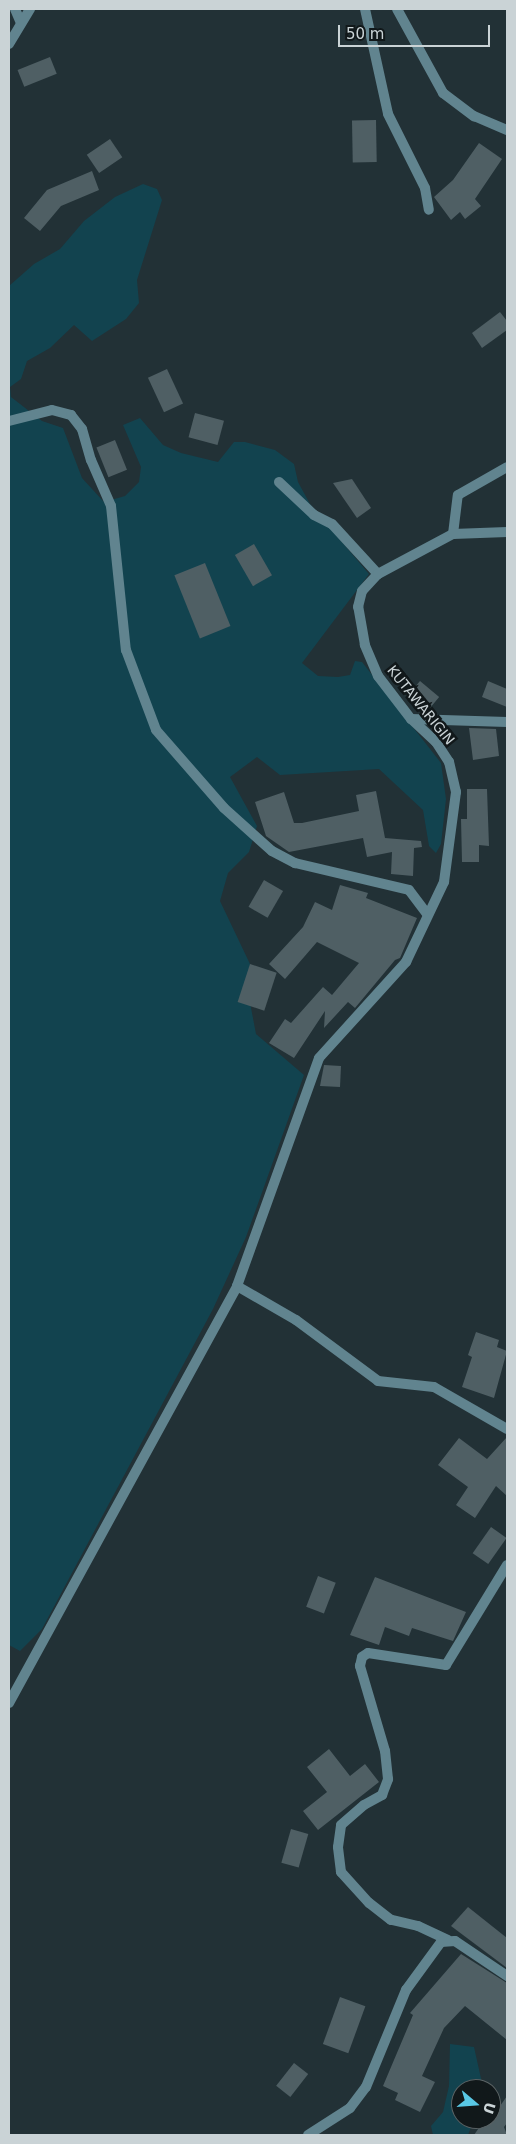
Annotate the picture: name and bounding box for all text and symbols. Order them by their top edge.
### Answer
scale bar [341,15,494,47]
text: 50 m [346,25,384,43]
street label: KUTAWARIGIN [384,662,458,748]
north arrow [451,2079,501,2129]
text: U [480,2100,499,2116]

